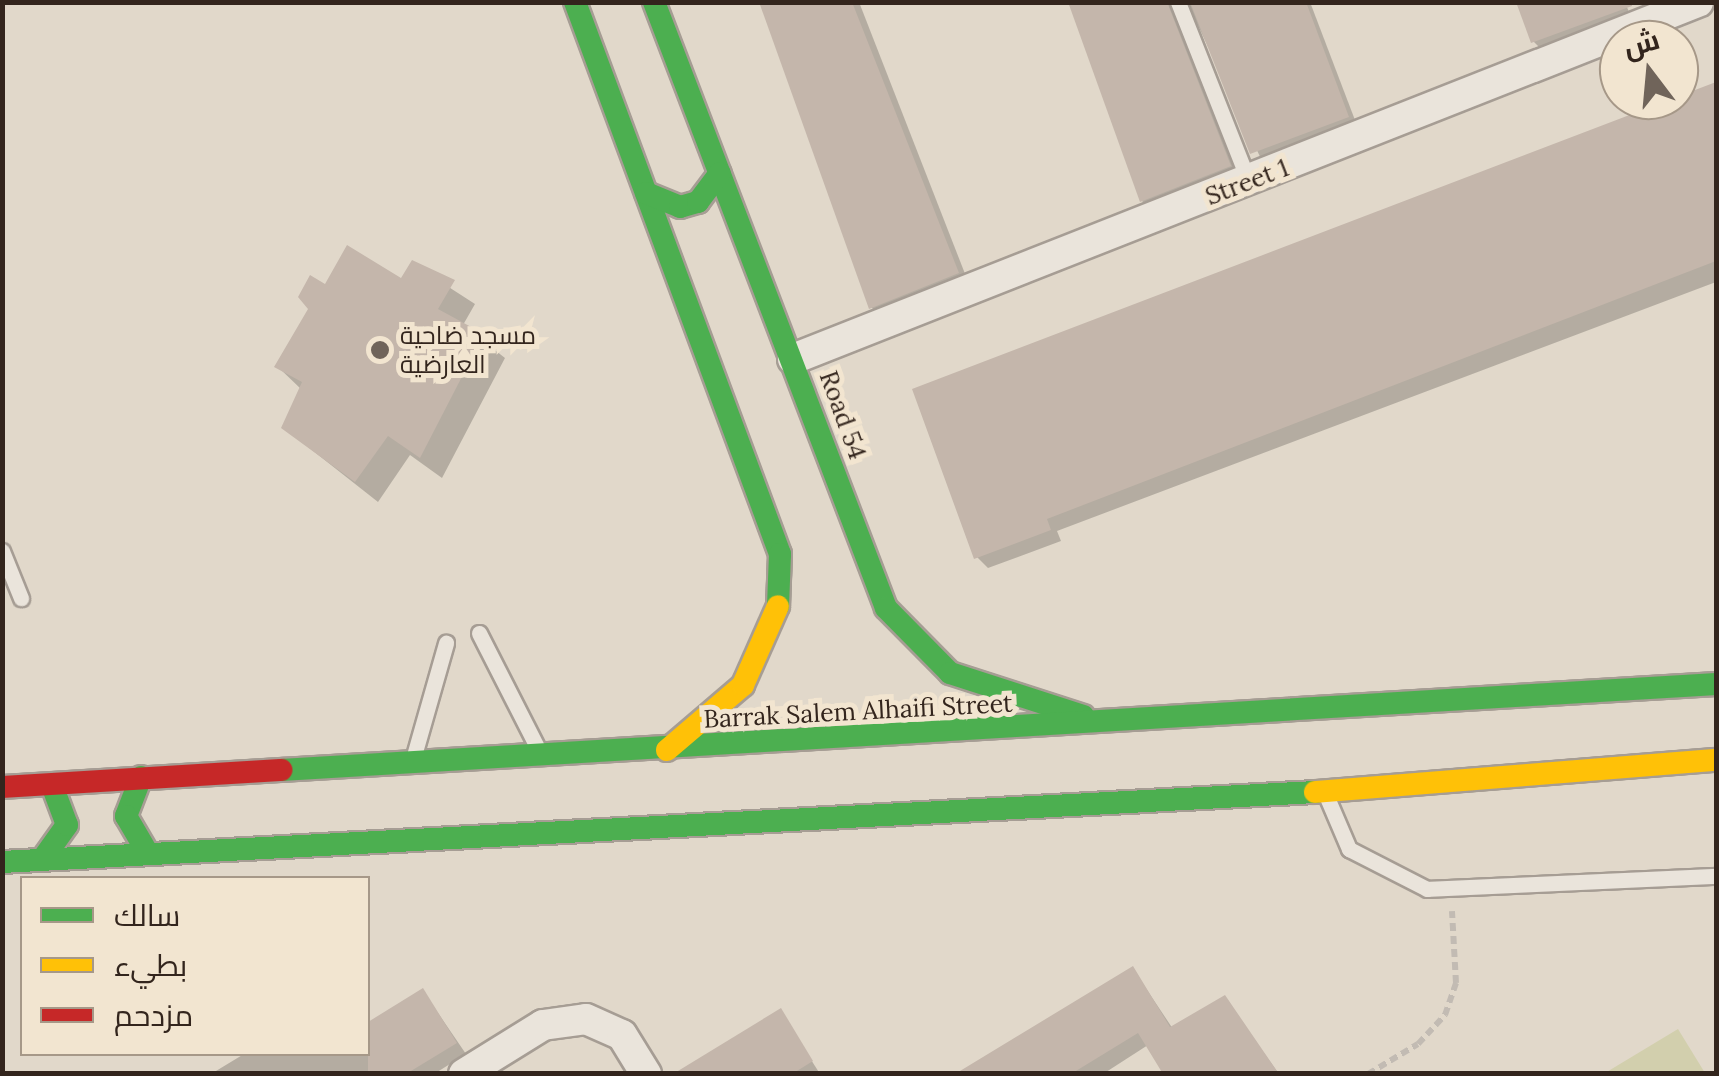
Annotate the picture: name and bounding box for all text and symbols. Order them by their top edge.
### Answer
north arrow [1599,20,1699,120]
text: ش [1619,21,1664,65]
street label: Street 1 [1201,152,1293,212]
place label: مسجد ضاحية العارضية [400,321,536,380]
marker: مسجد ضاحية العارضية [369,339,391,361]
street label: Road 54 [813,367,873,463]
street label: Barrak Salem Alhaifi Street [703,688,1013,734]
legend [20,876,370,1056]
text: سالك [114,896,180,934]
text: بطيء [114,946,187,984]
text: مزدحم [114,996,193,1034]

